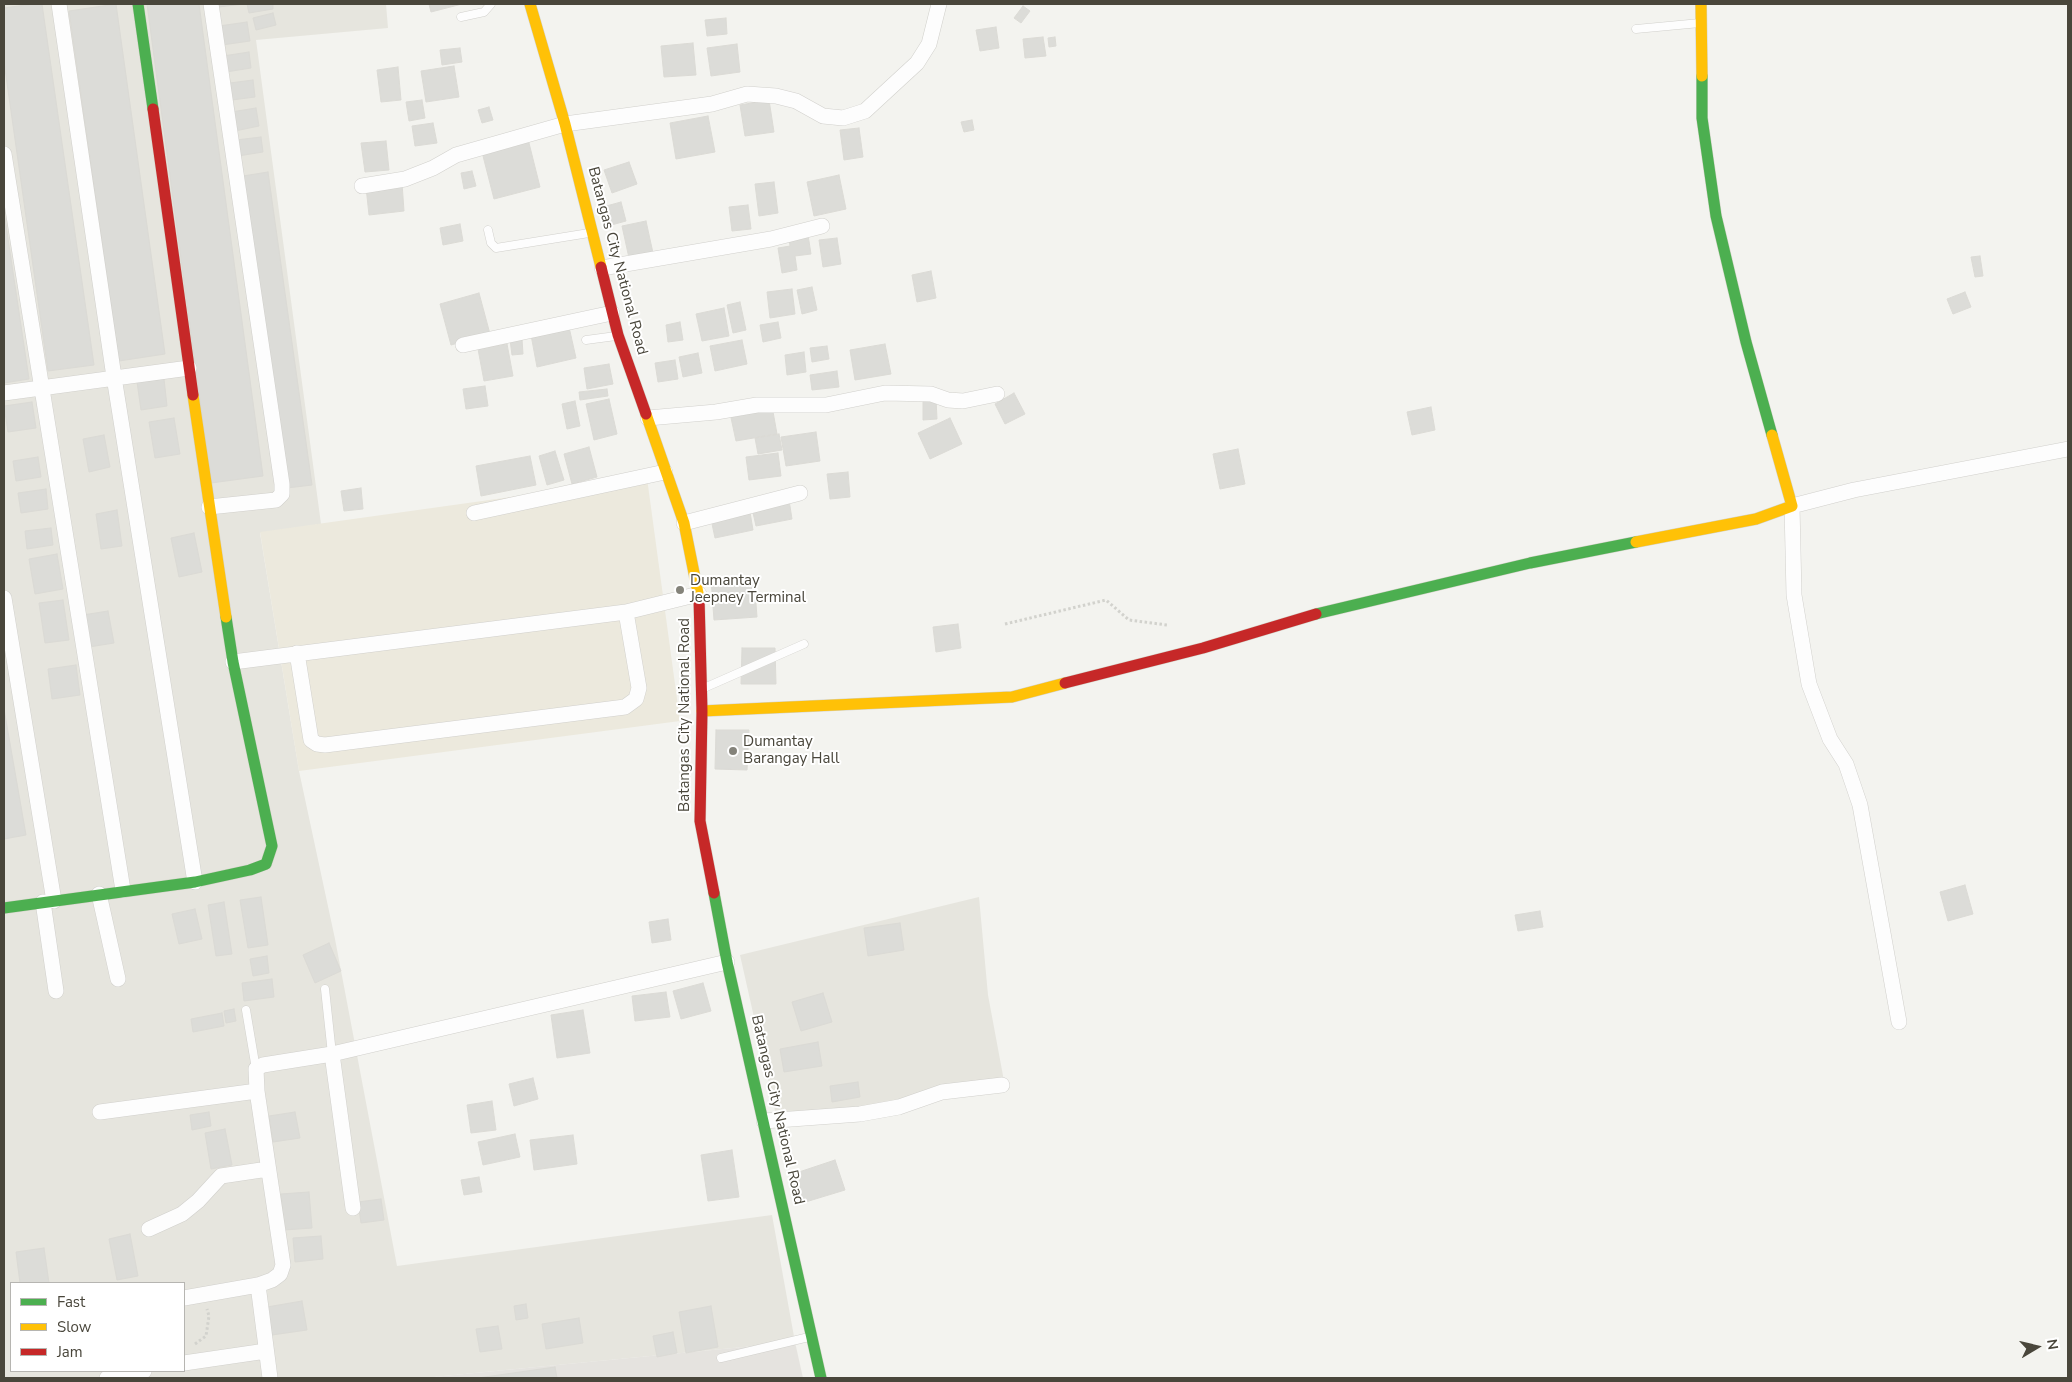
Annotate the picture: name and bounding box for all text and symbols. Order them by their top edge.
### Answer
street label: Batangas City National Road [583,165,651,357]
place label: Dumantay Jeepney Terminal [690,572,806,607]
marker: Dumantay Jeepney Terminal [674,584,686,596]
street label: Batangas City National Road [676,618,694,812]
place label: Dumantay Barangay Hall [743,733,839,768]
marker: Dumantay Barangay Hall [727,745,739,757]
street label: Batangas City National Road [746,1014,808,1206]
legend [10,1282,185,1372]
text: Fast [57,1292,85,1312]
text: Slow [57,1317,91,1337]
north arrow [2012,1322,2062,1372]
text: N [2042,1338,2063,1351]
text: Jam [57,1342,83,1362]

